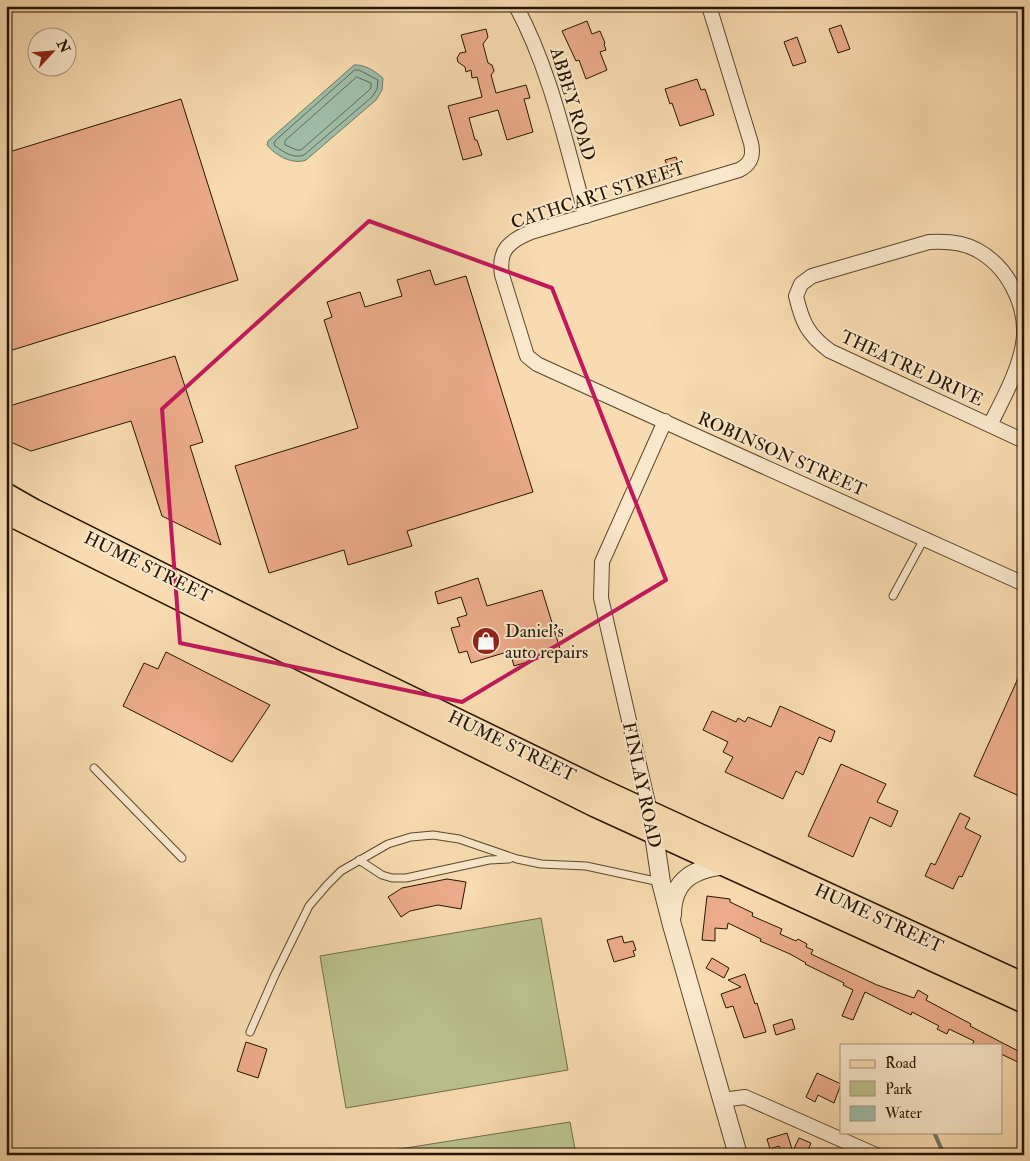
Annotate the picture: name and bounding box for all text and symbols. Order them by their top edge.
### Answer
north arrow [28,28,78,78]
text: N [52,36,74,56]
street label: ABBEY ROAD [544,44,601,163]
street label: CATHCART STREET [508,156,689,235]
street label: THEATRE DRIVE [837,325,987,412]
street label: ROBINSON STREET [694,407,870,502]
street label: HUME STREET [80,527,216,609]
place label: Daniel’s auto repairs [505,620,588,664]
shop icon: Daniel’s auto repairs [471,626,501,656]
street label: HUME STREET [444,706,580,788]
street label: FINLAY ROAD [617,720,666,850]
street label: HUME STREET [811,879,947,959]
legend [840,1044,1002,1134]
text: Road [885,1054,917,1073]
text: Park [885,1080,912,1099]
text: Water [884,1104,922,1123]

